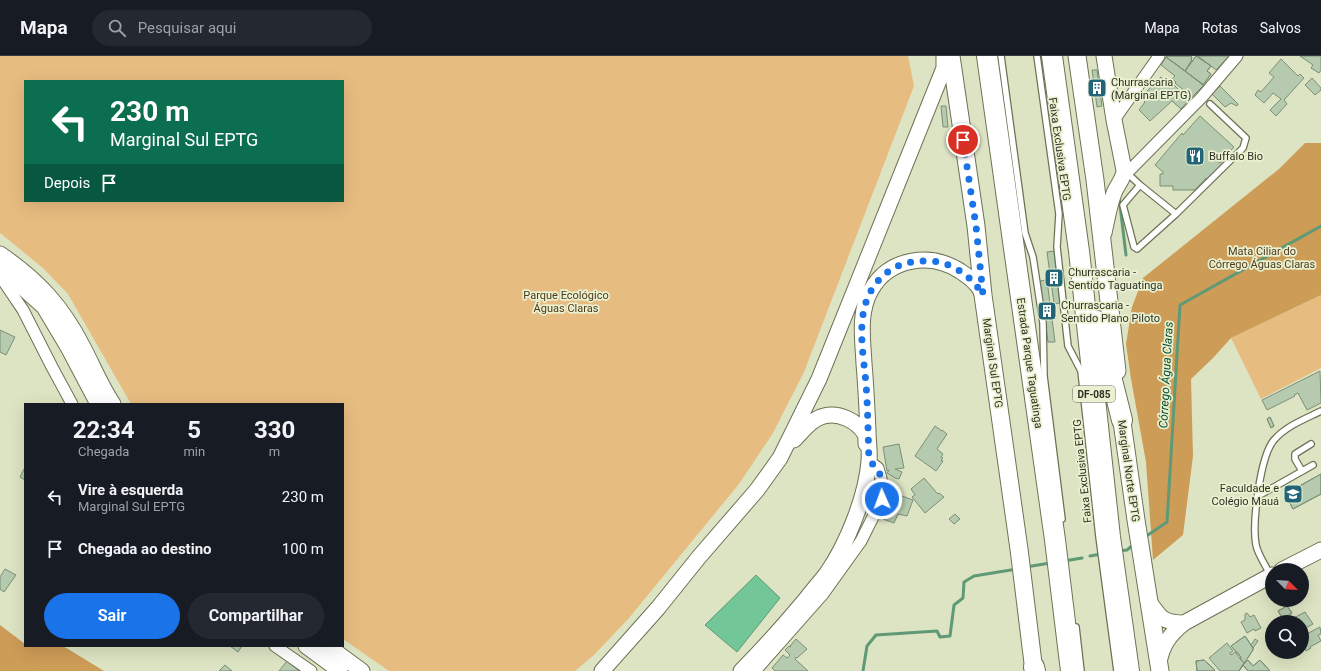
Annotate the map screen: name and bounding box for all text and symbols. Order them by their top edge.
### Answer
search box [92,10,372,46]
text: Mapa [20,16,68,39]
icon: search [106,17,128,39]
text: Pesquisar aqui [138,19,236,37]
text: Mapa [1144,20,1180,36]
text: Rotas [1202,20,1238,36]
text: Salvos [1260,20,1301,36]
place label: Churrascaria (Marginal EPTG) [1111,76,1191,102]
building icon: Churrascaria (Marginal EPTG) [1086,77,1108,99]
text: 230 m [110,95,189,128]
icon: left [44,96,96,148]
street label: Faixa Exclusiva EPTG [1046,97,1073,202]
pin [946,123,980,157]
text: Marginal Sul EPTG [110,129,258,150]
icon: arrive [952,129,974,151]
restaurant icon: Buffalo Bio [1184,145,1206,167]
place label: Buffalo Bio [1209,150,1263,163]
icon: arrive [98,172,120,194]
text: Depois [44,174,90,192]
park label: Mata Ciliar do Córrego Águas Claras [1209,245,1316,271]
place label: Churrascaria - Sentido Taguatinga [1068,266,1162,292]
building icon: Churrascaria - Sentido Taguatinga [1043,267,1065,289]
park label: Parque Ecológico Águas Claras [523,289,609,315]
street label: Estrada Parque Taguatinga [1014,297,1045,429]
place label: Churrascaria - Sentido Plano Piloto [1061,299,1160,325]
building icon: Churrascaria - Sentido Plano Piloto [1036,300,1058,322]
street label: Marginal Sul EPTG [980,317,1005,409]
water label: Córrego Água Claras [1155,321,1176,429]
road number: DF-085 [1073,386,1115,402]
text: 22:34 [73,416,135,444]
text: 5 [187,416,201,444]
text: 330 [254,416,295,444]
street label: Faixa Exclusiva EPTG [1071,418,1094,523]
street label: Marginal Norte EPTG [1115,419,1142,523]
text: Chegada [78,444,129,459]
text: min [183,444,205,459]
text: m [269,444,280,459]
position arrow [861,478,903,520]
text: Vire à esquerda [78,481,183,499]
place label: Faculdade e Colégio Mauá [1212,482,1279,508]
school or university icon: Faculdade e Colégio Mauá [1282,483,1304,505]
icon: left [44,486,66,508]
text: 230 m [282,488,324,506]
text: Marginal Sul EPTG [78,499,185,514]
icon: arrive [44,538,66,560]
text: Chegada ao destino [78,540,212,558]
text: 100 m [282,540,324,558]
north arrow [1265,563,1309,607]
map controls [1265,563,1309,659]
button: Sair [44,593,180,639]
button: Compartilhar [188,593,324,639]
button: search [1265,615,1309,659]

